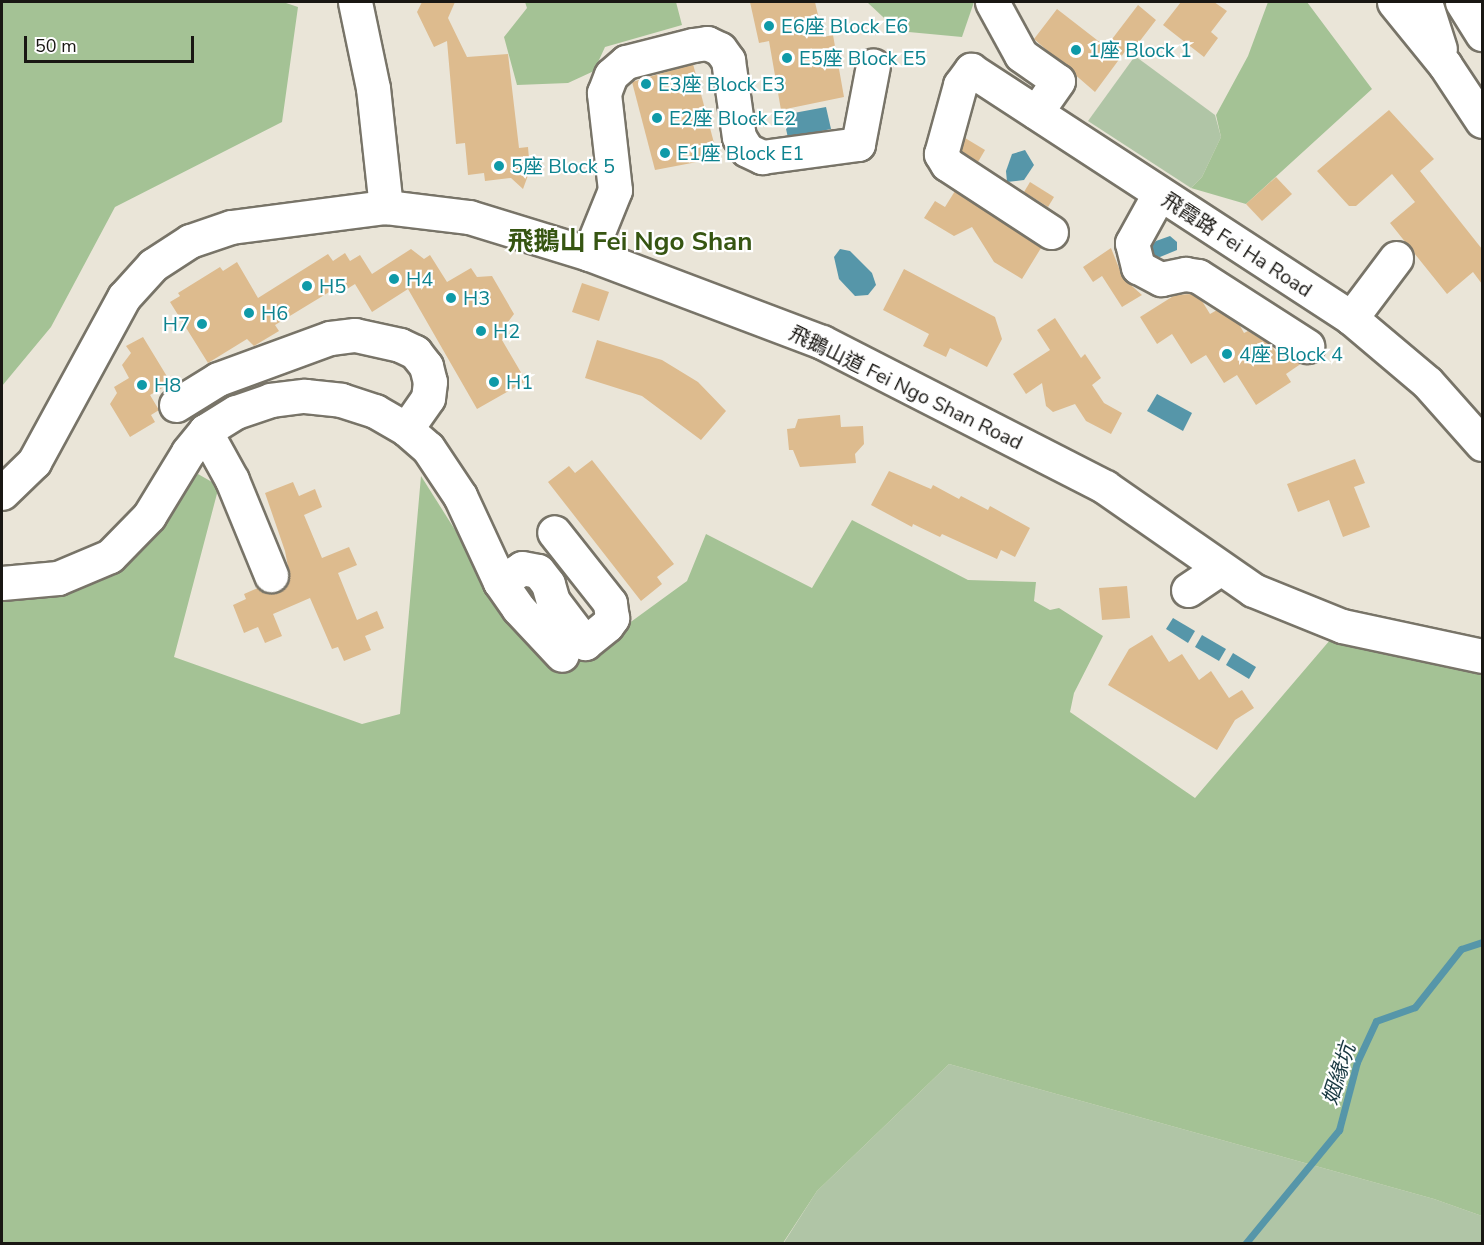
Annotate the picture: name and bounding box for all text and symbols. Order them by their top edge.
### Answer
place label: E6座 Block E6 [781,14,908,38]
marker: E6座 Block E6 [762,19,776,33]
scale bar [27,24,196,62]
text: 50 m [35,34,77,58]
place label: 1座 Block 1 [1088,38,1192,62]
marker: 1座 Block 1 [1069,43,1083,57]
place label: E5座 Block E5 [799,46,926,70]
marker: E5座 Block E5 [780,51,794,65]
place label: E3座 Block E3 [658,72,785,96]
marker: E3座 Block E3 [639,77,653,91]
place label: E2座 Block E2 [669,106,796,130]
marker: E2座 Block E2 [650,111,664,125]
place label: E1座 Block E1 [677,141,804,165]
marker: E1座 Block E1 [658,146,672,160]
place label: 5座 Block 5 [511,154,615,178]
marker: 5座 Block 5 [492,159,506,173]
street label: 飛霞路 Fei Ha Road [1158,188,1316,302]
district label: 飛鵝山 Fei Ngo Shan [507,226,753,258]
place label: H4 [406,267,433,291]
marker: H4 [387,272,401,286]
place label: H5 [319,274,346,298]
marker: H5 [300,279,314,293]
place label: H3 [463,286,490,310]
marker: H3 [444,291,458,305]
place label: H6 [261,301,288,325]
marker: H6 [242,306,256,320]
place label: H7 [163,312,190,336]
marker: H7 [195,317,209,331]
place label: H2 [493,319,520,343]
street label: 飛鵝山道 Fei Ngo Shan Road [786,321,1026,455]
marker: H2 [474,324,488,338]
place label: 4座 Block 4 [1239,342,1343,366]
marker: 4座 Block 4 [1220,347,1234,361]
place label: H1 [506,370,533,394]
place label: H8 [154,373,181,397]
marker: H1 [487,375,501,389]
marker: H8 [135,378,149,392]
water label: 姻緣坑 [1317,1040,1361,1108]

